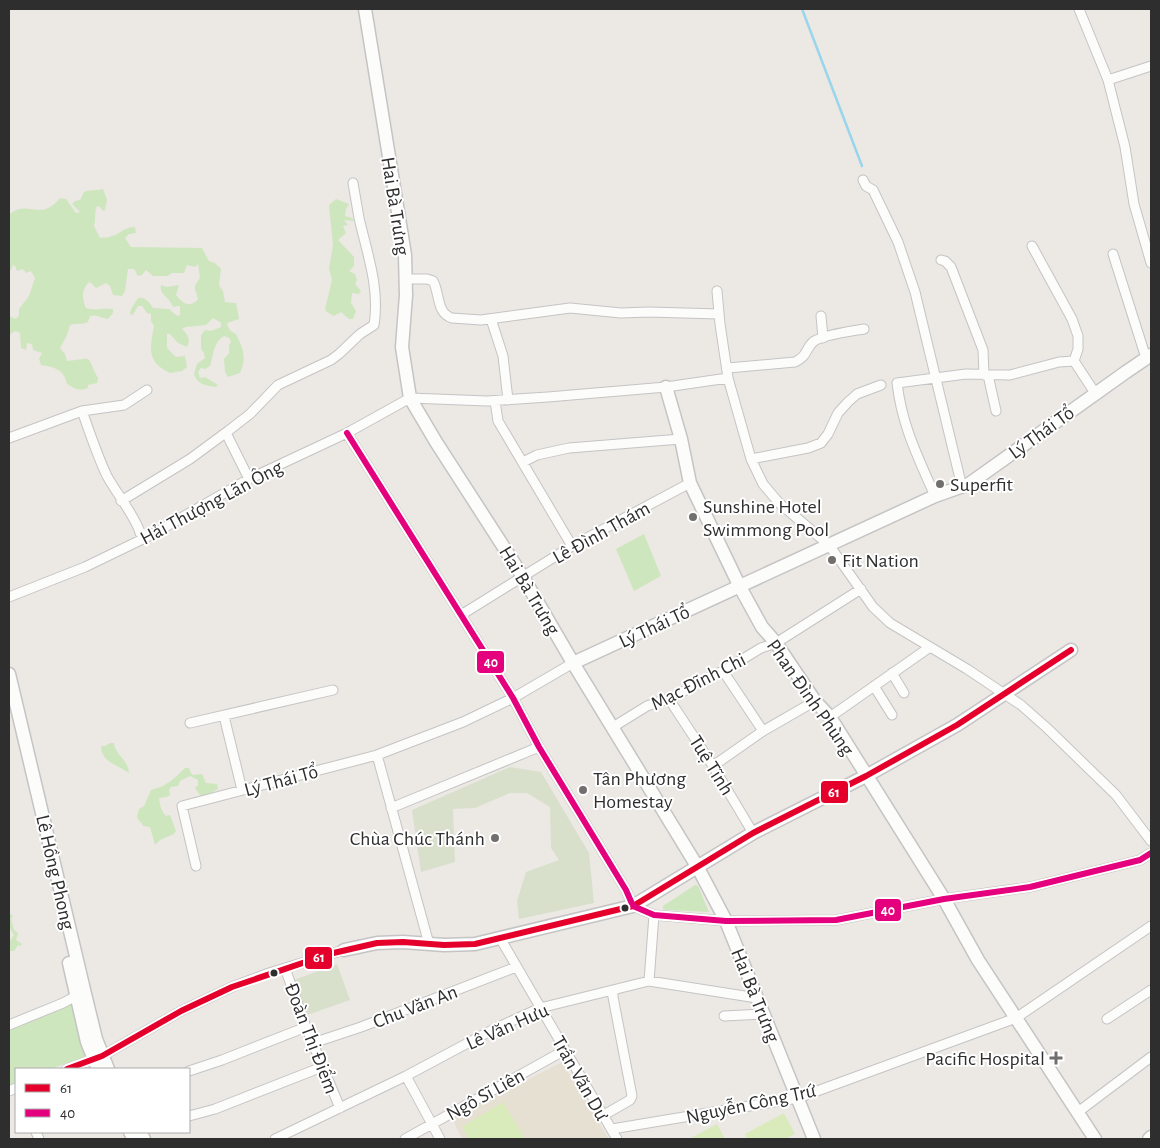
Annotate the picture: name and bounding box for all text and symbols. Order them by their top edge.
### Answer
street label: Hai Bà Trưng [377,155,413,257]
street label: Lý Thái Tổ [1005,403,1078,463]
street label: Hải Thượng Lãn Ông [137,456,286,549]
place label: Superfit [950,475,1014,495]
marker: Superfit [934,478,946,490]
place label: Sunshine Hotel Swimmong Pool [703,497,829,540]
street label: Lê Đình Thám [549,498,653,568]
marker: Sunshine Hotel Swimmong Pool [687,511,699,523]
street label: Hai Bà Trưng [495,543,563,639]
place label: Fit Nation [842,551,919,571]
marker: Fit Nation [826,554,838,566]
street label: Lý Thái Tổ [616,602,693,652]
street label: Phan Đình Phùng [763,636,858,759]
street label: Mạc Đĩnh Chi [648,649,749,714]
line badge: 40 [476,650,505,674]
text: 40 [484,656,498,670]
street label: Tuệ Tĩnh [685,732,737,799]
street label: Lý Thái Tổ [242,762,320,800]
place label: Tân Phương Homestay [593,769,686,812]
line badge: 61 [820,780,849,804]
marker: Tân Phương Homestay [577,784,589,796]
text: 61 [828,786,840,800]
street label: Lê Hồng Phong [32,813,78,932]
place label: Chùa Chúc Thánh [350,829,485,849]
marker: Chùa Chúc Thánh [489,832,501,844]
line badge: 40 [874,898,902,922]
unlabelled marker [620,903,630,913]
text: 40 [881,904,895,918]
line badge: 61 [304,946,333,970]
street label: Hai Bà Trưng [727,946,783,1045]
text: 61 [313,951,325,965]
unlabelled marker [269,968,279,978]
street label: Đoàn Thị Điểm [281,980,341,1097]
street label: Chu Văn An [370,982,460,1032]
street label: Lê Văn Hưu [463,1000,552,1054]
street label: Trần Văn Dư [548,1033,612,1124]
place label: Pacific Hospital [925,1049,1045,1069]
marker: Pacific Hospital [1049,1051,1063,1065]
street label: Ngô Sĩ Liên [443,1065,528,1125]
legend [15,1068,190,1133]
street label: Nguyễn Công Trứ [684,1080,818,1128]
text: 61 [60,1081,72,1096]
text: 40 [60,1106,75,1121]

